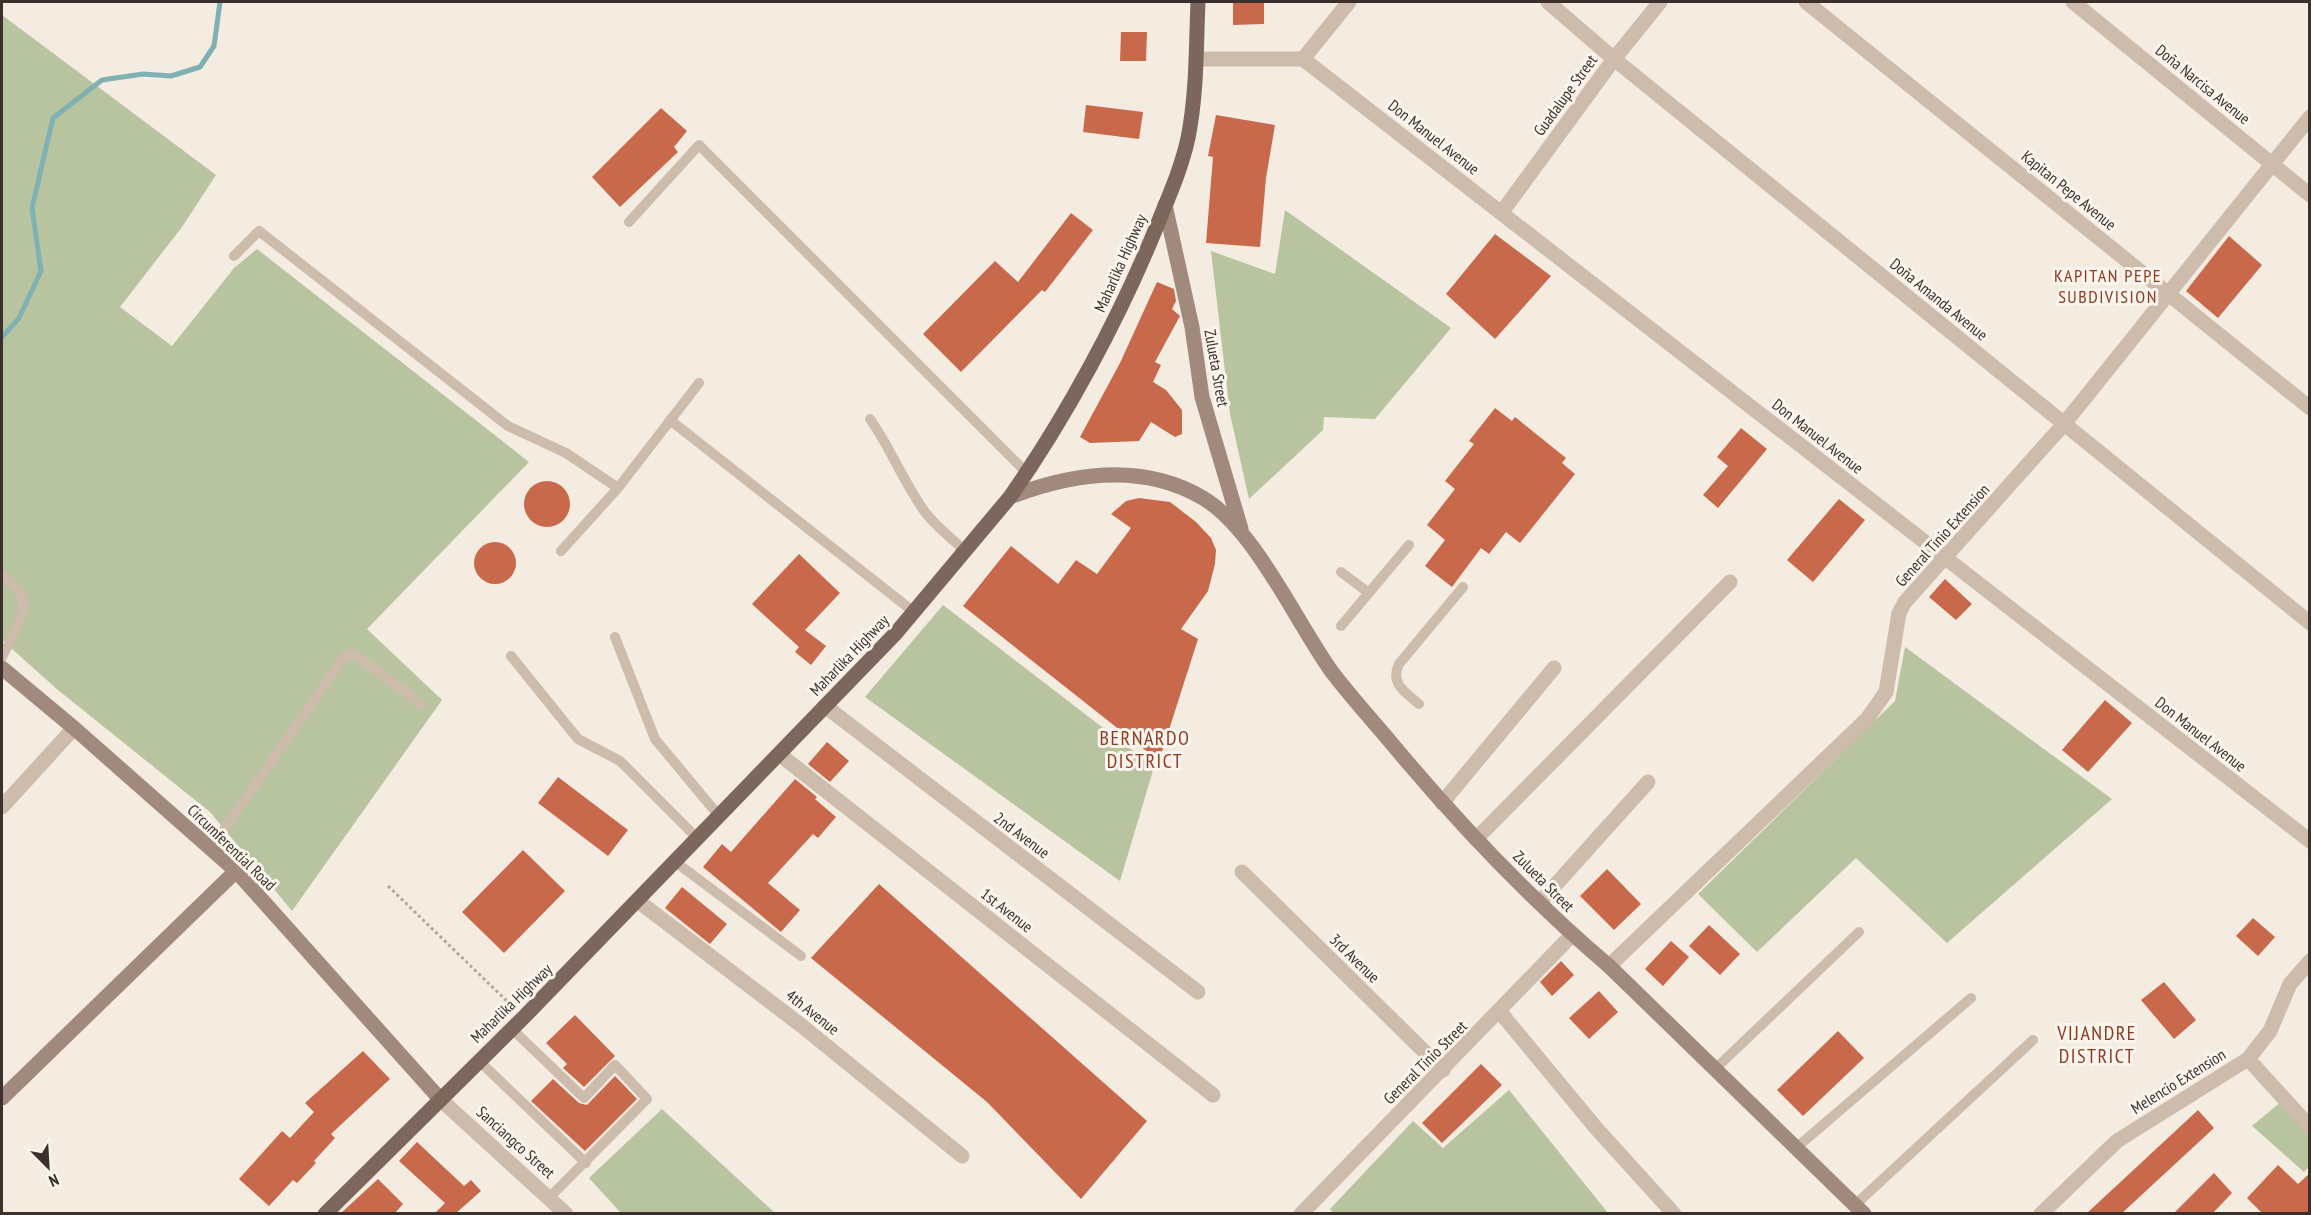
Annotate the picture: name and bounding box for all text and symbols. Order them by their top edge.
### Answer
street label: Doña Narcisa Avenue [2152,40,2254,128]
street label: Guadalupe Street [1529,50,1601,139]
street label: Don Manuel Avenue [1384,95,1484,179]
street label: Kapitan Pepe Avenue [2018,146,2120,234]
street label: Maharlika Highway [1089,211,1151,315]
street label: Doña Amanda Avenue [1886,254,1992,344]
district label: KAPITAN PEPE SUBDIVISION [2054,264,2162,308]
street label: Zulueta Street [1200,328,1234,409]
street label: Don Manuel Avenue [1768,394,1868,478]
street label: General Tinio Extension [1891,480,1993,590]
street label: Maharlika Highway [805,610,893,700]
street label: Don Manuel Avenue [2151,692,2251,776]
district label: BERNARDO DISTRICT [1100,725,1190,774]
street label: Circumferential Road [183,800,281,894]
street label: 2nd Avenue [990,808,1054,862]
street label: Zulueta Street [1509,846,1579,916]
street label: 1st Avenue [977,884,1037,936]
street label: 3rd Avenue [1326,929,1384,987]
street label: Maharlika Highway [466,959,556,1047]
street label: 4th Avenue [782,985,844,1039]
street label: General Tinio Street [1379,1016,1471,1108]
district label: VIJANDRE DISTRICT [2056,1020,2137,1069]
street label: Melencio Extension [2127,1044,2229,1118]
street label: Sanciangco Street [473,1102,560,1183]
north arrow [18,1137,78,1197]
text: N [46,1170,62,1192]

